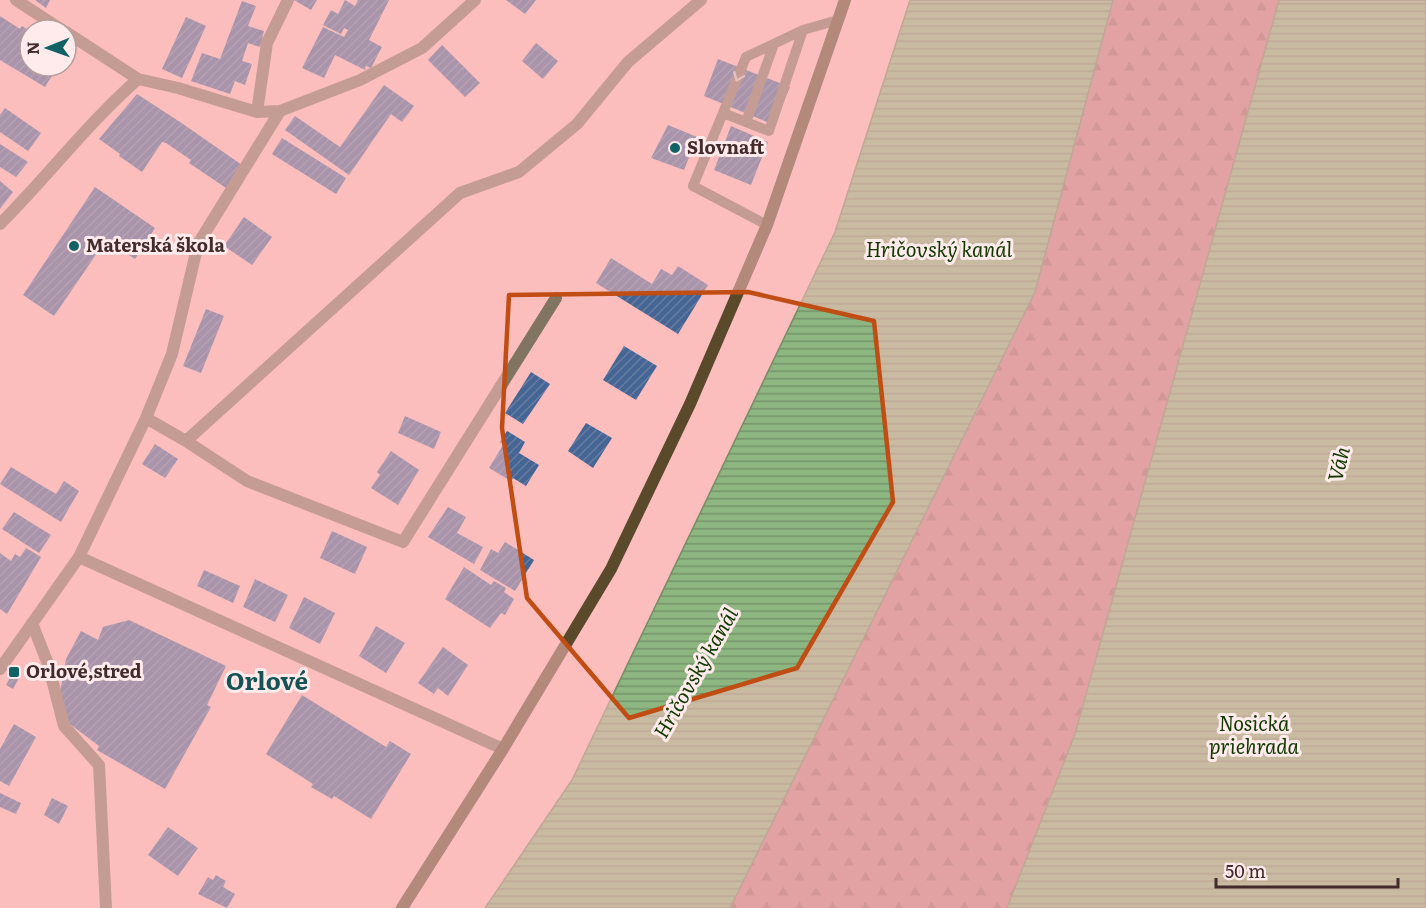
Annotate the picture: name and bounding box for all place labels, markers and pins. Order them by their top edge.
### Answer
place label: Slovnaft [687,133,765,160]
marker: Slovnaft [668,141,682,155]
place label: Materská škola [86,231,225,258]
marker: Materská škola [67,239,81,253]
place label: Orlové,stred [26,657,142,684]
marker: Orlové,stred [7,665,21,679]

